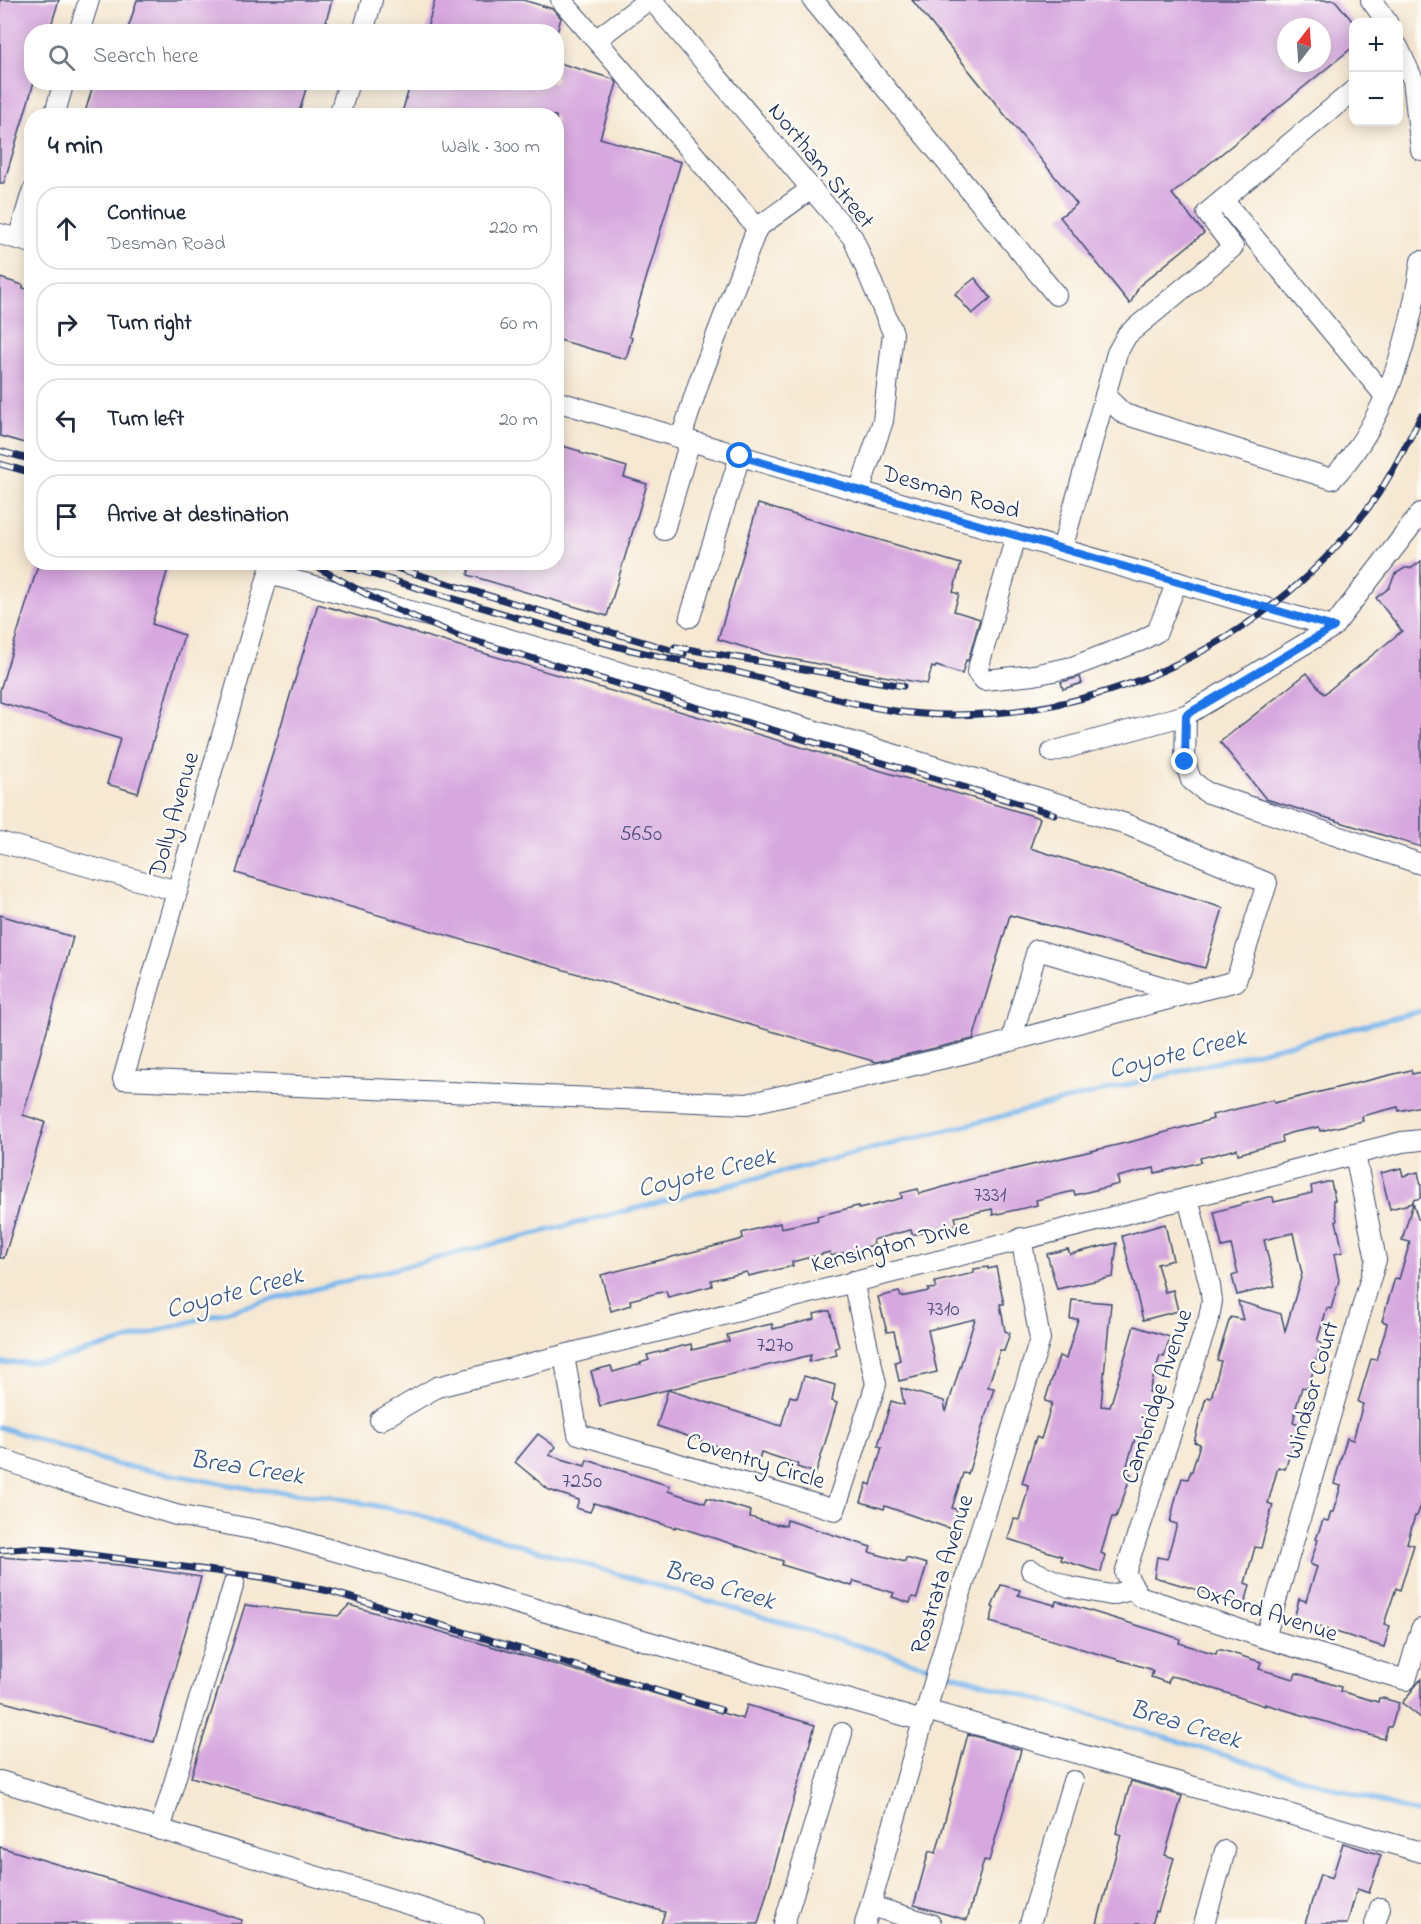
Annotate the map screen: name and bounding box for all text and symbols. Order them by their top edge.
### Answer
north arrow [1277,18,1331,72]
map controls [1349,18,1403,126]
button: + [1349,18,1403,72]
search box [24,24,564,90]
icon: search [45,41,78,74]
text: Search here [93,41,198,73]
button: − [1349,72,1403,126]
street label: Northam Street [758,96,882,237]
text: 4 min [48,128,103,166]
text: Walk · 300 m [441,133,540,162]
text: Continue [107,198,186,230]
icon: ahead [50,212,83,245]
text: 220 m [489,214,538,243]
text: Desman Road [107,230,226,259]
icon: right [50,308,83,341]
text: Turn right [107,308,192,340]
text: 60 m [500,310,538,339]
icon: left [50,404,83,437]
text: Turn left [107,404,184,436]
text: 20 m [499,406,538,435]
route start [726,442,752,468]
street label: Desman Road [876,457,1024,530]
icon: arrive [50,500,83,533]
text: Arrive at destination [107,500,289,532]
street label: Dolly Avenue [141,748,211,883]
route end [1171,748,1197,774]
house number: 5650 [620,820,662,850]
water label: Coyote Creek [1105,1019,1252,1090]
water label: Coyote Creek [634,1138,781,1209]
house number: 7331 [974,1181,1007,1211]
street label: Kensington Drive [808,1211,974,1284]
water label: Coyote Creek [162,1257,309,1330]
house number: 7310 [926,1295,960,1325]
street label: Cambridge Avenue [1114,1305,1203,1489]
street label: Windsor Court [1277,1317,1350,1464]
house number: 7270 [757,1331,793,1361]
street label: Coventry Circle [681,1425,829,1501]
water label: Brea Creek [187,1441,308,1497]
house number: 7250 [562,1467,602,1497]
street label: Rostrata Avenue [903,1490,984,1659]
water label: Brea Creek [659,1552,781,1622]
street label: Oxford Avenue [1191,1574,1342,1653]
water label: Brea Creek [1125,1691,1247,1761]

